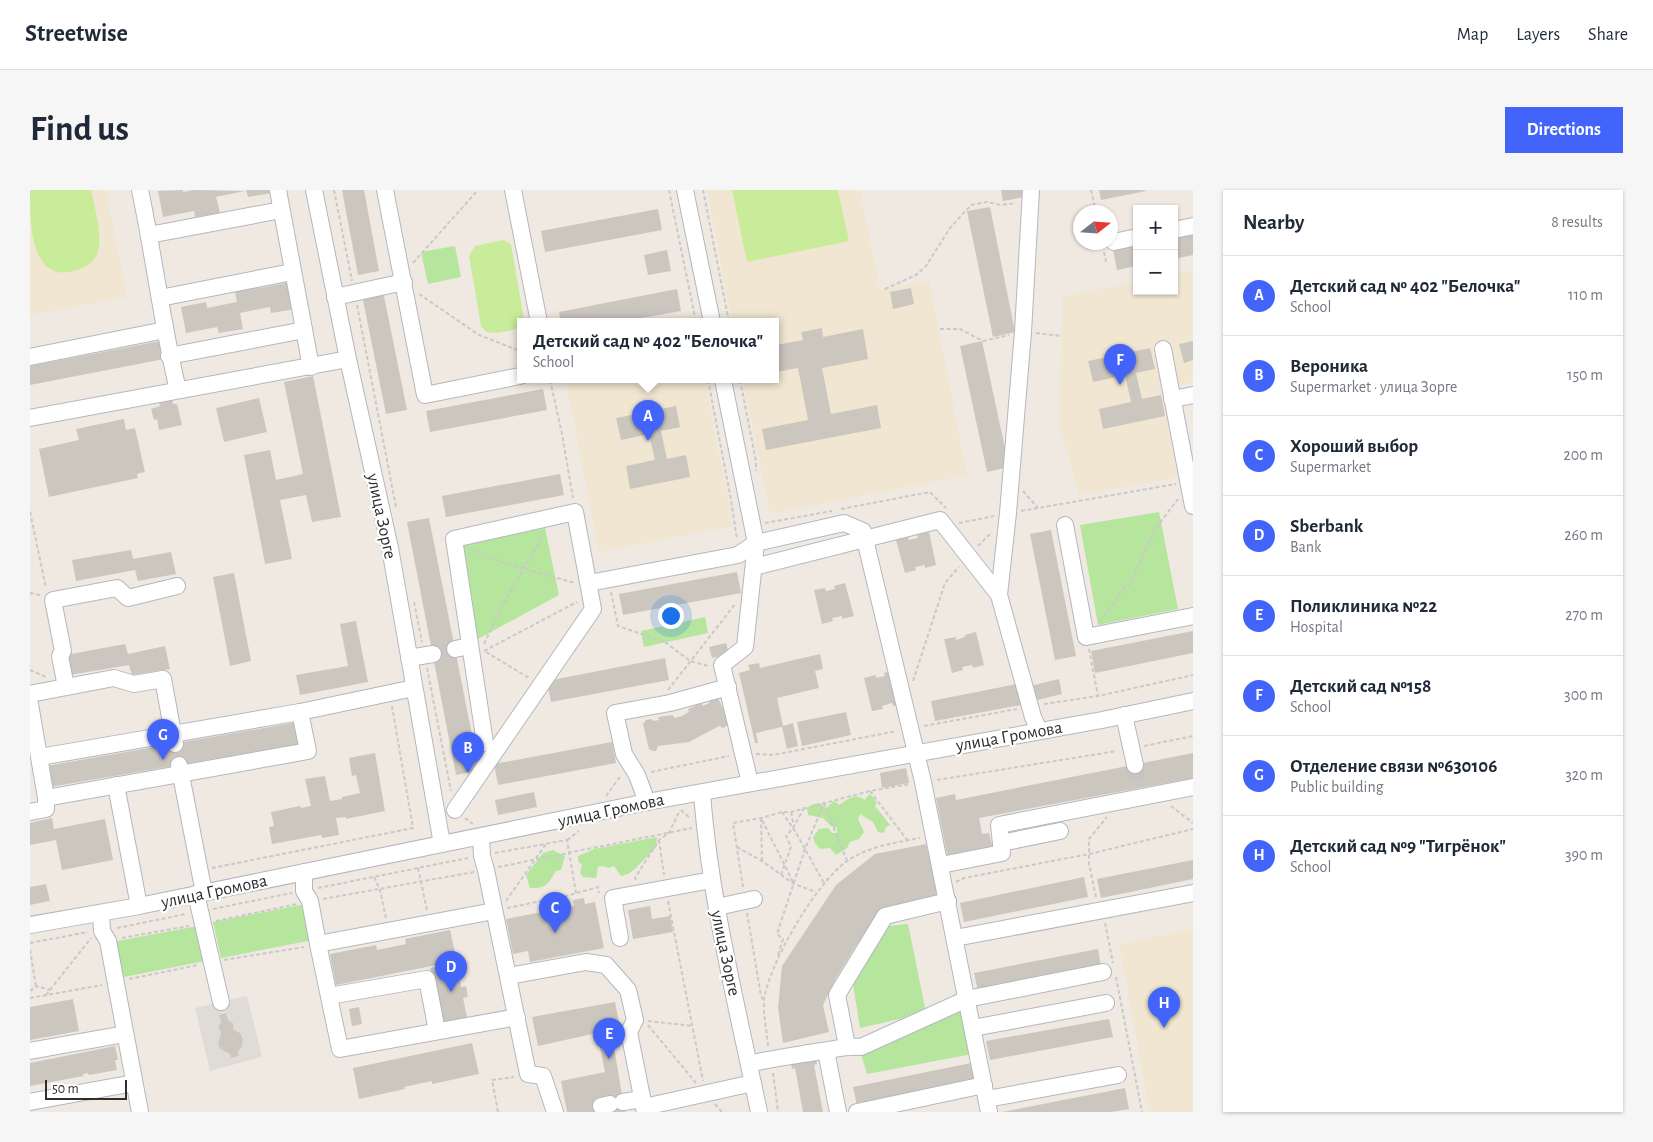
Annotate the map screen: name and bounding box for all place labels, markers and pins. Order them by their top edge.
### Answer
pin: F [1104,344,1136,385]
pin: A [632,400,664,441]
pin: G [147,719,179,760]
pin: B [452,732,484,773]
pin: C [539,892,571,933]
pin: D [435,951,467,992]
pin: H [1148,987,1180,1028]
pin: E [593,1018,625,1059]

